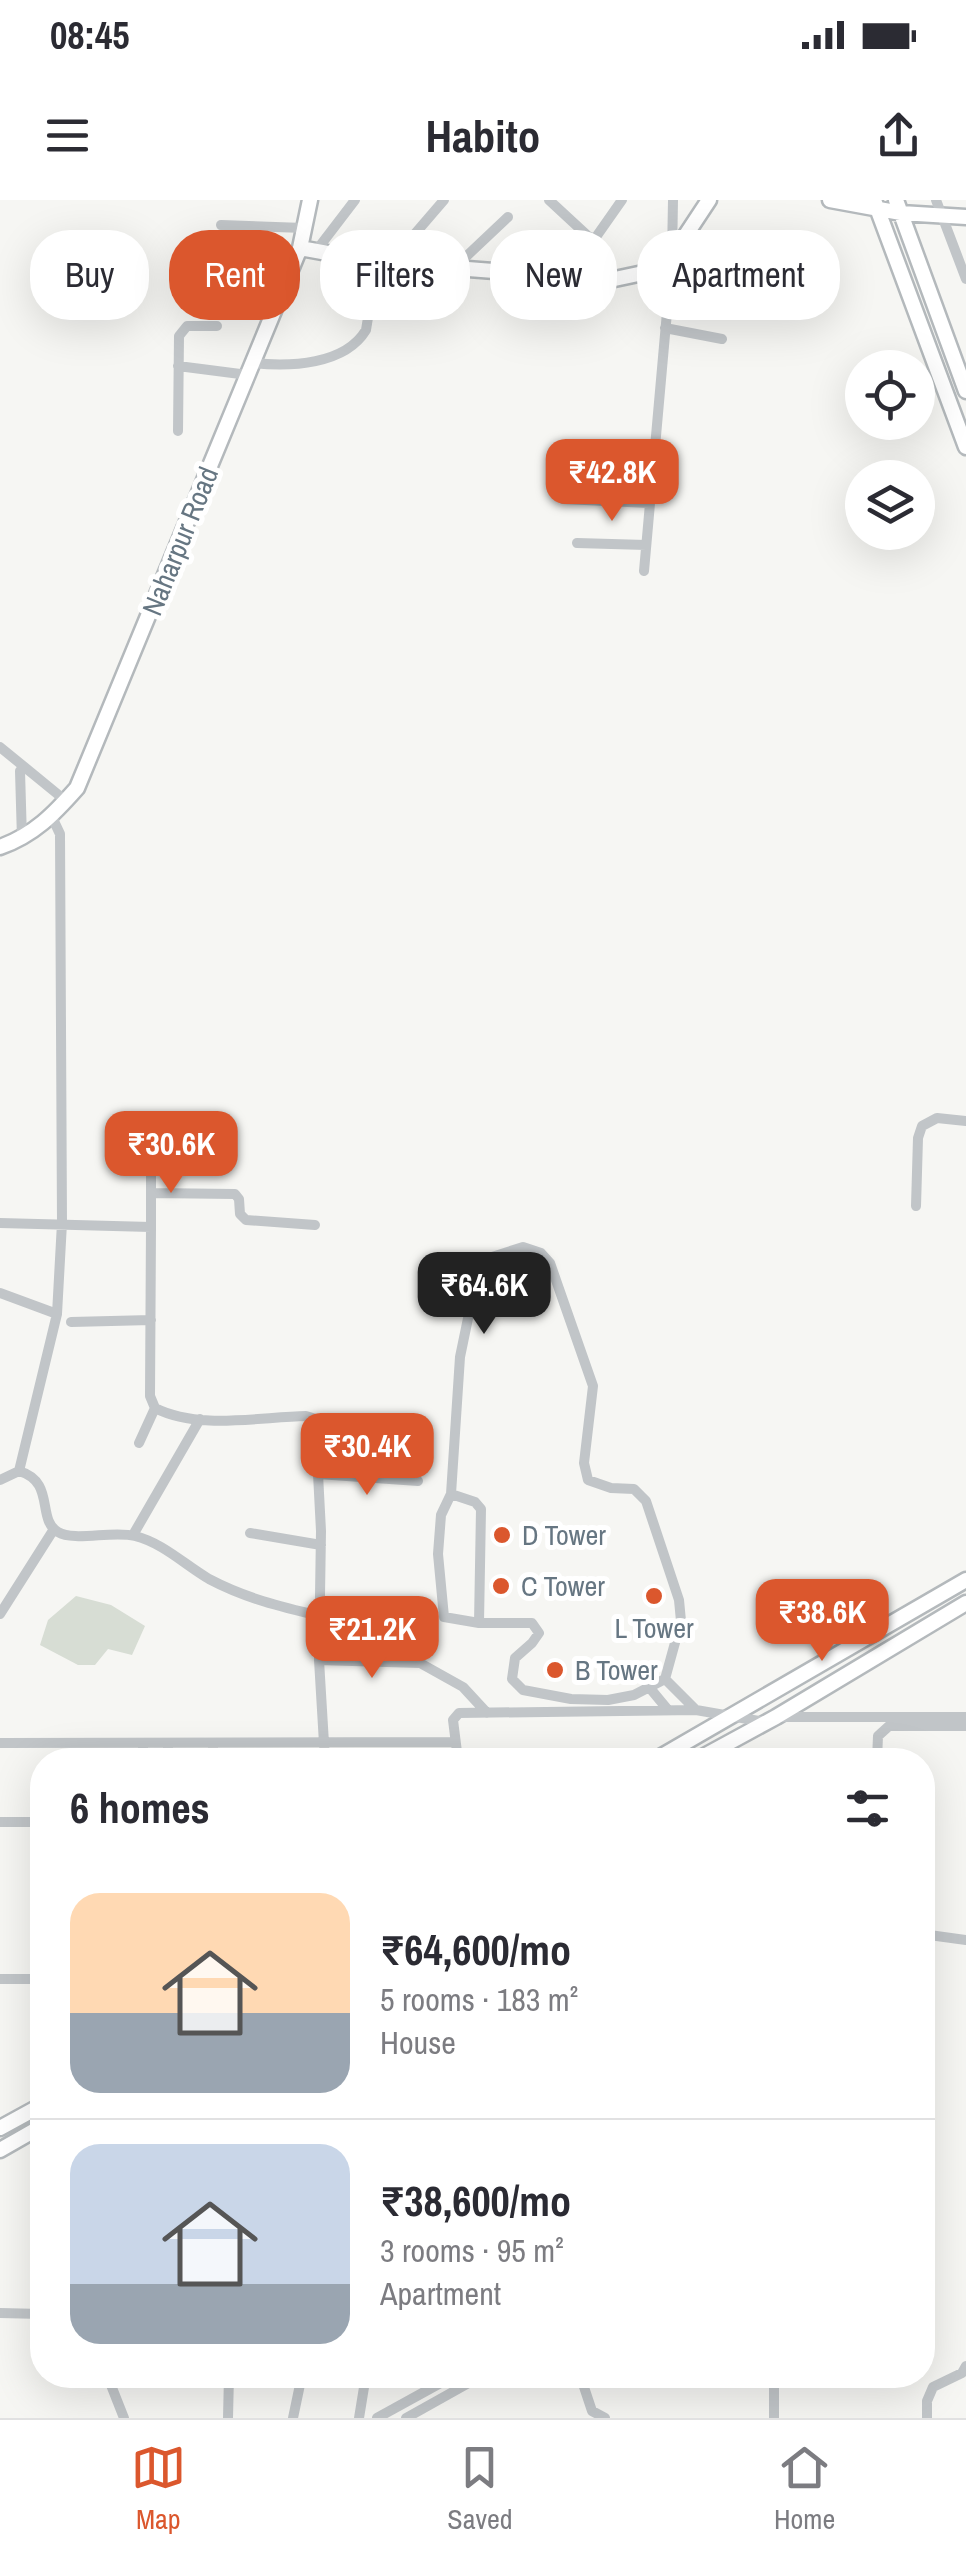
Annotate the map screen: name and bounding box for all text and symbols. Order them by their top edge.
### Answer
text: 08:45 [50,10,130,61]
text: Habito [426,105,540,166]
icon: menu [40,108,95,163]
icon: share [871,108,926,163]
chip: Buy [30,230,149,320]
chip: Rent [169,230,300,320]
chip: Filters [320,230,470,320]
chip: New [490,230,617,320]
chip: Apartment [637,230,840,320]
map controls [845,350,935,550]
button: locate [845,350,935,440]
pin: ₹42.8K [531,439,693,524]
text: ₹42.8K [568,450,656,493]
button: layers [845,460,935,550]
street label: Naharpur Road [133,461,227,621]
pin: ₹30.6K [90,1111,252,1196]
text: ₹30.6K [127,1122,215,1165]
pin: ₹64.6K [403,1252,565,1337]
text: ₹64.6K [440,1263,528,1306]
pin: ₹30.4K [286,1413,448,1498]
text: ₹30.4K [323,1424,411,1467]
place label: D Tower [522,1516,606,1554]
marker: D Tower [491,1524,513,1546]
place label: C Tower [521,1567,605,1605]
marker: C Tower [490,1575,512,1597]
pin: ₹38.6K [741,1579,903,1664]
marker: L Tower [643,1585,665,1607]
text: ₹38.6K [778,1590,866,1633]
pin: ₹21.2K [291,1596,453,1681]
text: ₹21.2K [328,1607,416,1650]
place label: L Tower [614,1609,694,1647]
place label: B Tower [575,1651,658,1689]
marker: B Tower [544,1659,566,1681]
text: 6 homes [70,1780,210,1836]
icon: filters [840,1781,895,1836]
text: ₹64,600/mo [380,1922,571,1978]
icon: home [150,1933,270,2053]
text: 5 rooms · 183 m² [380,1978,578,2021]
text: House [380,2021,456,2064]
text: ₹38,600/mo [380,2173,571,2229]
icon: home [150,2184,270,2304]
text: 3 rooms · 95 m² [380,2229,564,2272]
text: Apartment [380,2272,501,2315]
tab: Map [131,2440,186,2538]
tab: Saved [447,2440,512,2538]
tab: Home [774,2440,835,2538]

